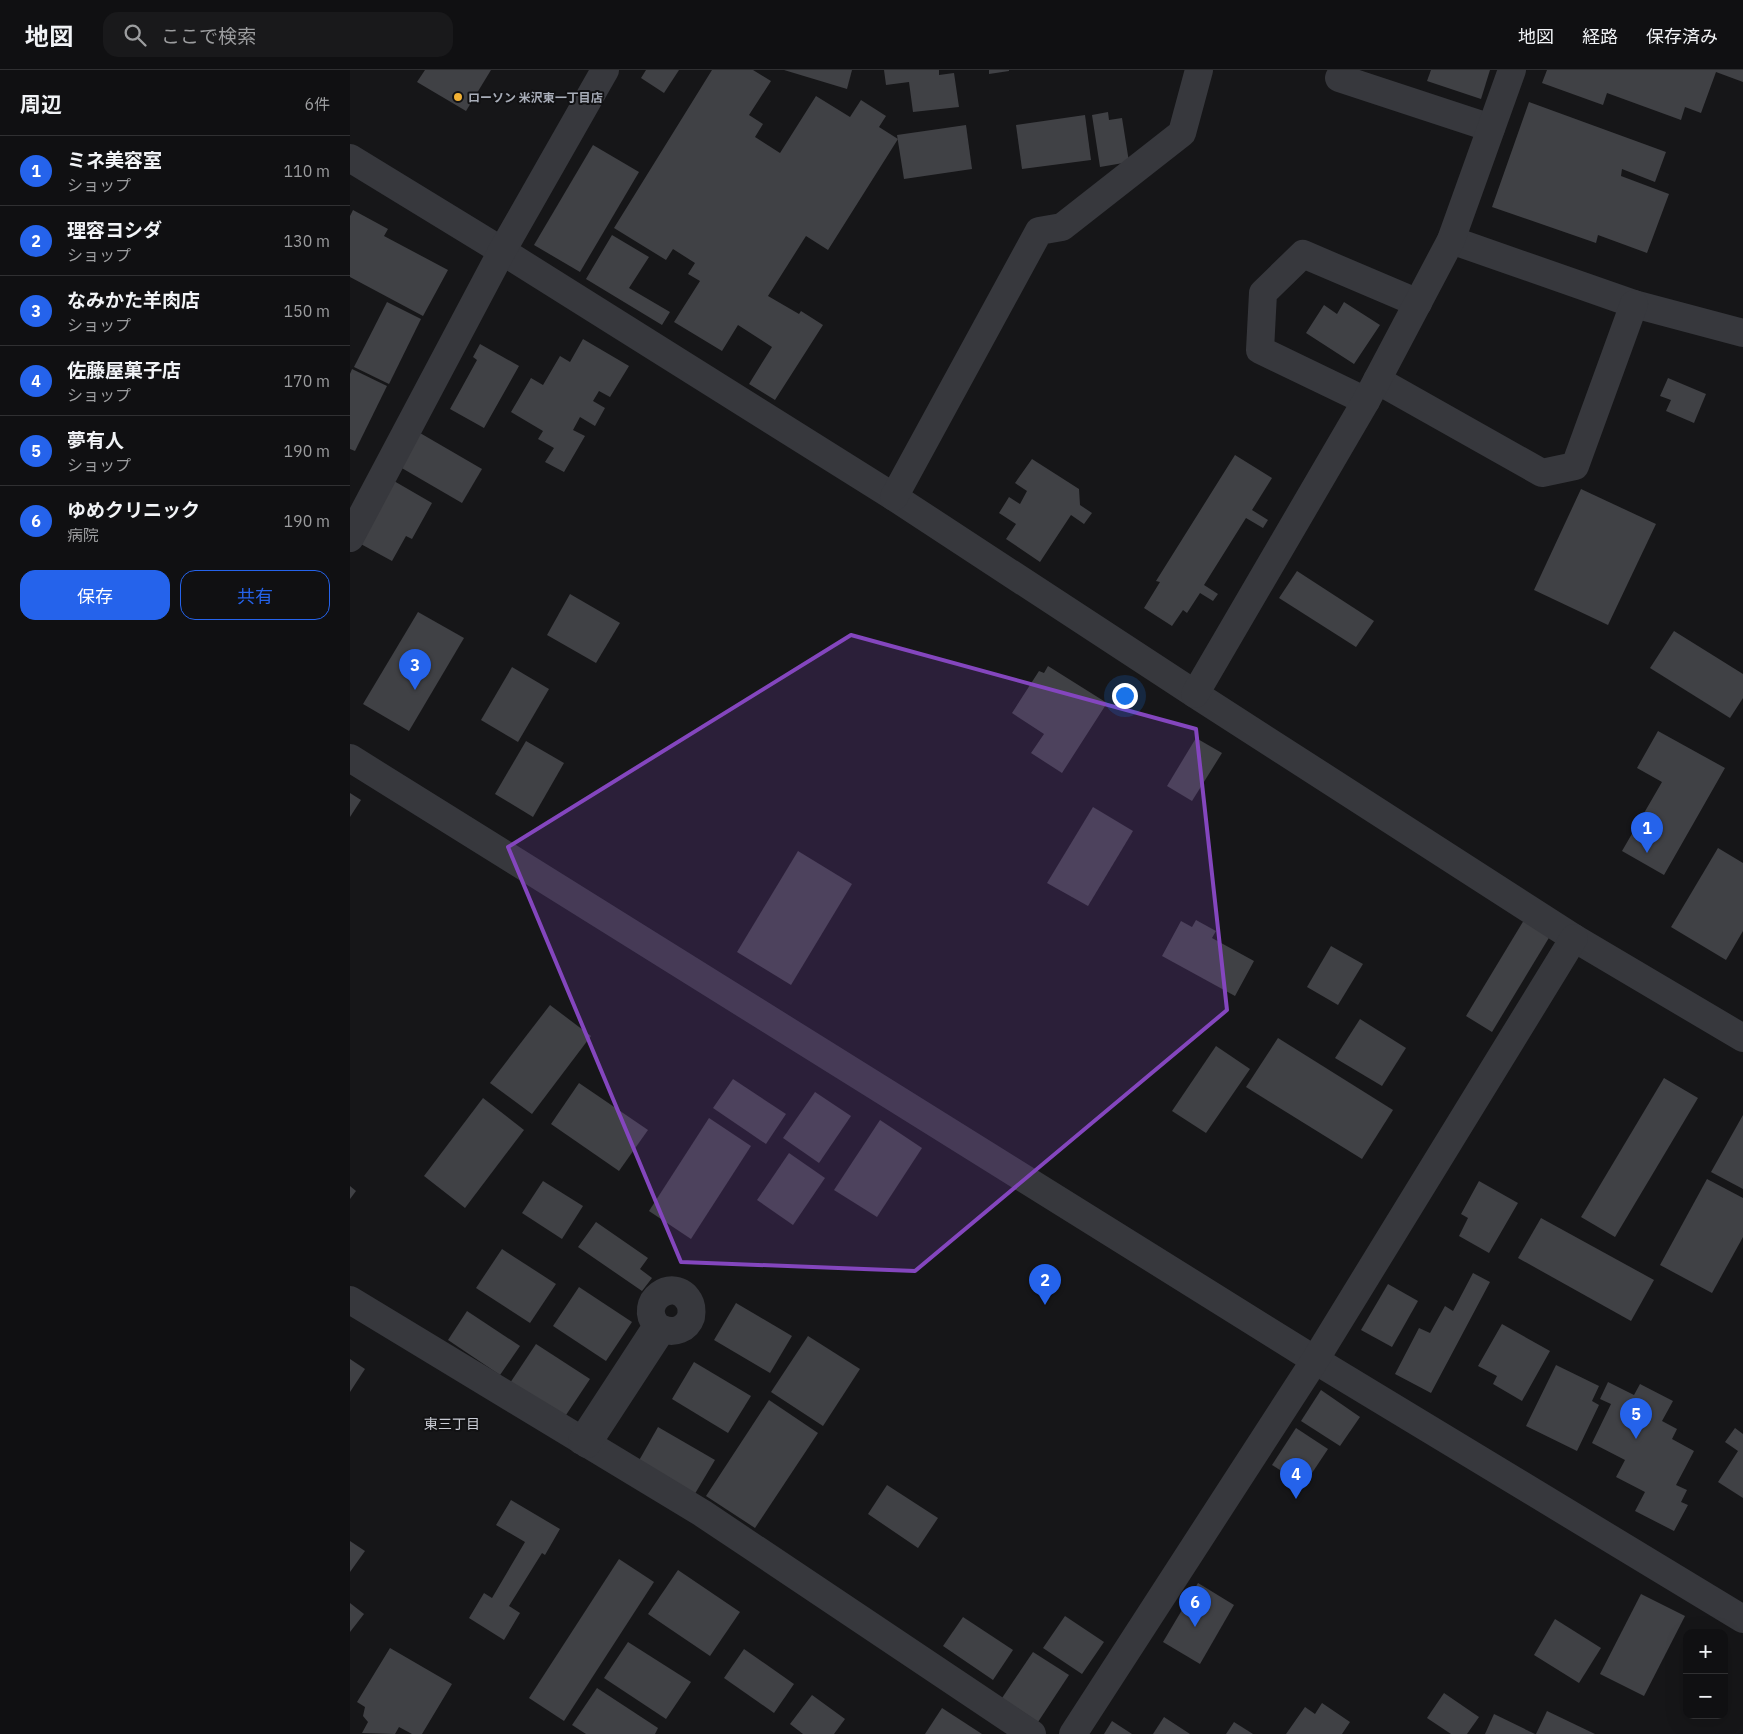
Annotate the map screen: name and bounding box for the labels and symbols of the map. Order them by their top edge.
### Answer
place label: ローソン 米沢東一丁目店 [468,90,603,105]
marker: ローソン 米沢東一丁目店 [452,91,464,103]
pin: 3 [399,649,431,690]
your location [1112,683,1138,709]
pin: 1 [1631,812,1663,853]
pin: 2 [1029,1264,1061,1305]
pin: 5 [1620,1398,1652,1439]
district label: 東三丁目 [424,1415,480,1433]
pin: 4 [1280,1458,1312,1499]
pin: 6 [1179,1586,1211,1627]

